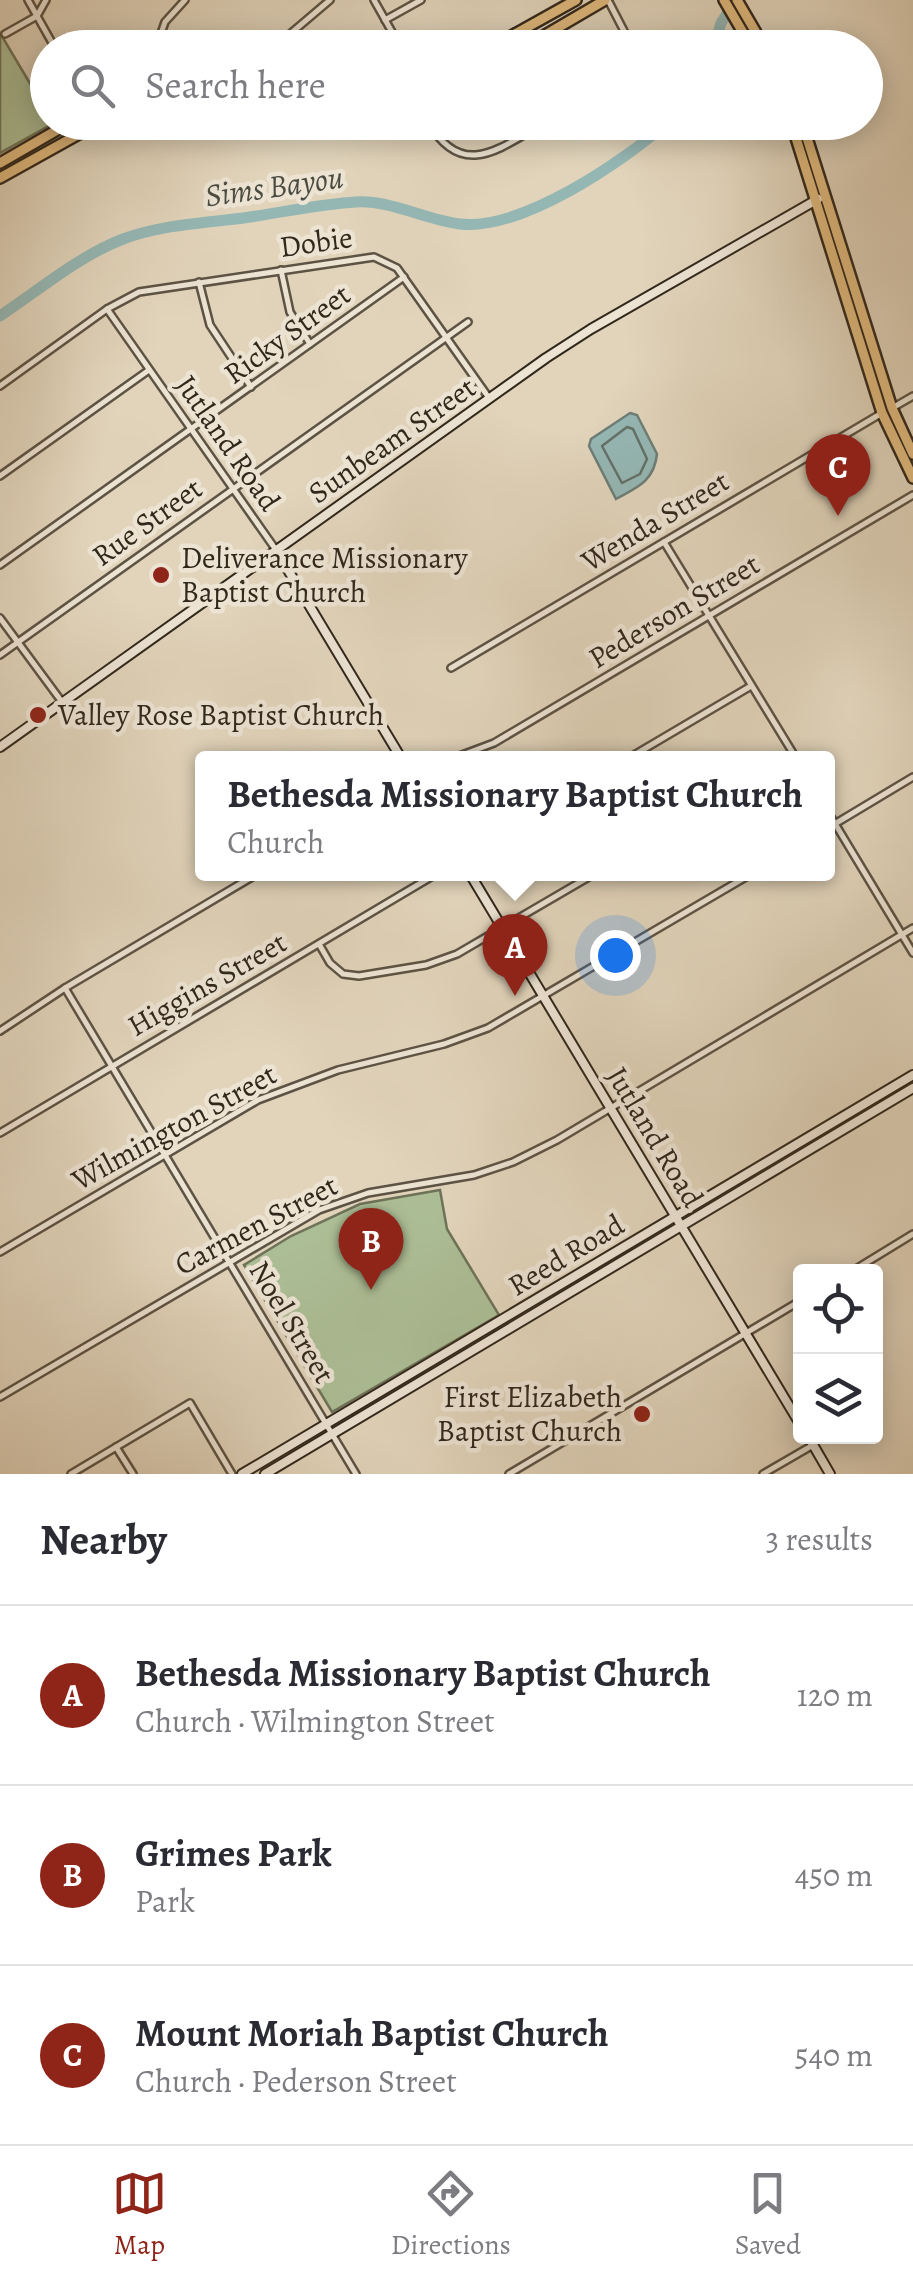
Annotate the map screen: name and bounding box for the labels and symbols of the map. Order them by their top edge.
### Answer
water label: Sims Bayou [202,155,346,217]
street label: Dobie [277,217,355,267]
street label: Ricky Street [216,274,358,393]
street label: Jutland Road [167,367,290,520]
street label: Sunbeam Street [300,367,484,513]
pin: C [806,434,870,516]
street label: Wenda Street [573,461,736,581]
street label: Rue Street [84,468,210,575]
place label: Deliverance Missionary Baptist Church [181,538,468,612]
street label: Pederson Street [581,544,767,678]
marker: Deliverance Missionary Baptist Church [150,564,172,586]
place label: Valley Rose Baptist Church [57,695,384,735]
marker: Valley Rose Baptist Church [27,704,49,726]
pin: A [482,914,548,996]
street label: Higgins Street [120,922,294,1046]
your location [590,930,641,981]
street label: Wilmington Street [64,1054,284,1200]
street label: Jutland Road [597,1059,713,1215]
street label: Carmen Street [168,1165,344,1285]
street label: Reed Road [500,1204,632,1305]
pin: B [338,1208,404,1290]
street label: Noel Street [240,1253,344,1391]
place label: First Elizabeth Baptist Church [437,1377,622,1451]
marker: First Elizabeth Baptist Church [631,1403,653,1425]

